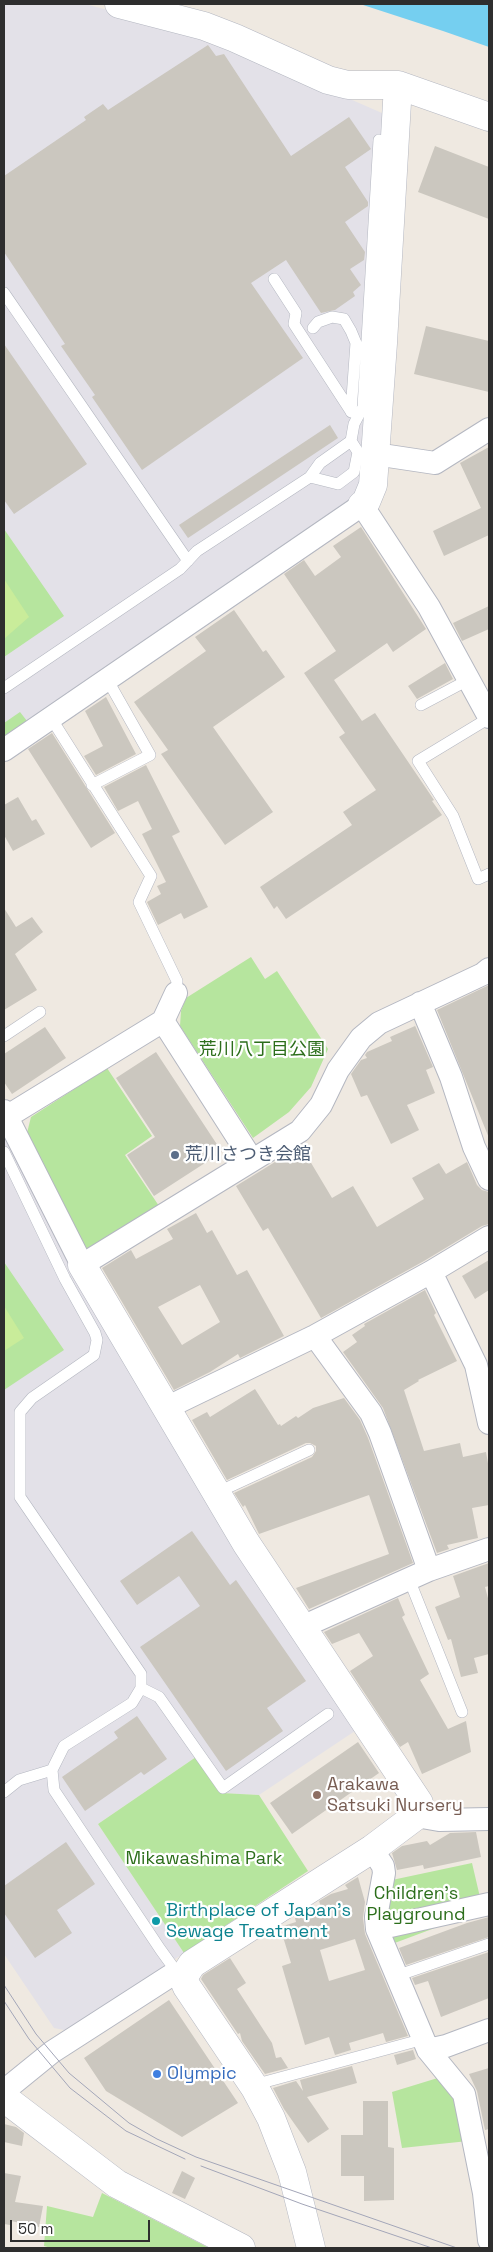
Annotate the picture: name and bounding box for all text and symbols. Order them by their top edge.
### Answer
park label: 荒川八丁目公園 [199,1039,325,1061]
place label: 荒川さつき会館 [185,1144,311,1166]
marker: 荒川さつき会館 [169,1149,181,1161]
place label: Arakawa Satsuki Nursery [327,1774,463,1816]
marker: Arakawa Satsuki Nursery [311,1789,323,1801]
park label: Mikawashima Park [126,1848,282,1870]
park label: Children's Playground [366,1883,466,1926]
place label: Birthplace of Japan's Sewage Treatment [166,1900,351,1942]
marker: Birthplace of Japan's Sewage Treatment [150,1915,162,1927]
place label: Olympic [167,2063,237,2085]
marker: Olympic [151,2068,163,2080]
scale bar [12,2210,152,2242]
text: 50 m [18,2219,53,2238]

